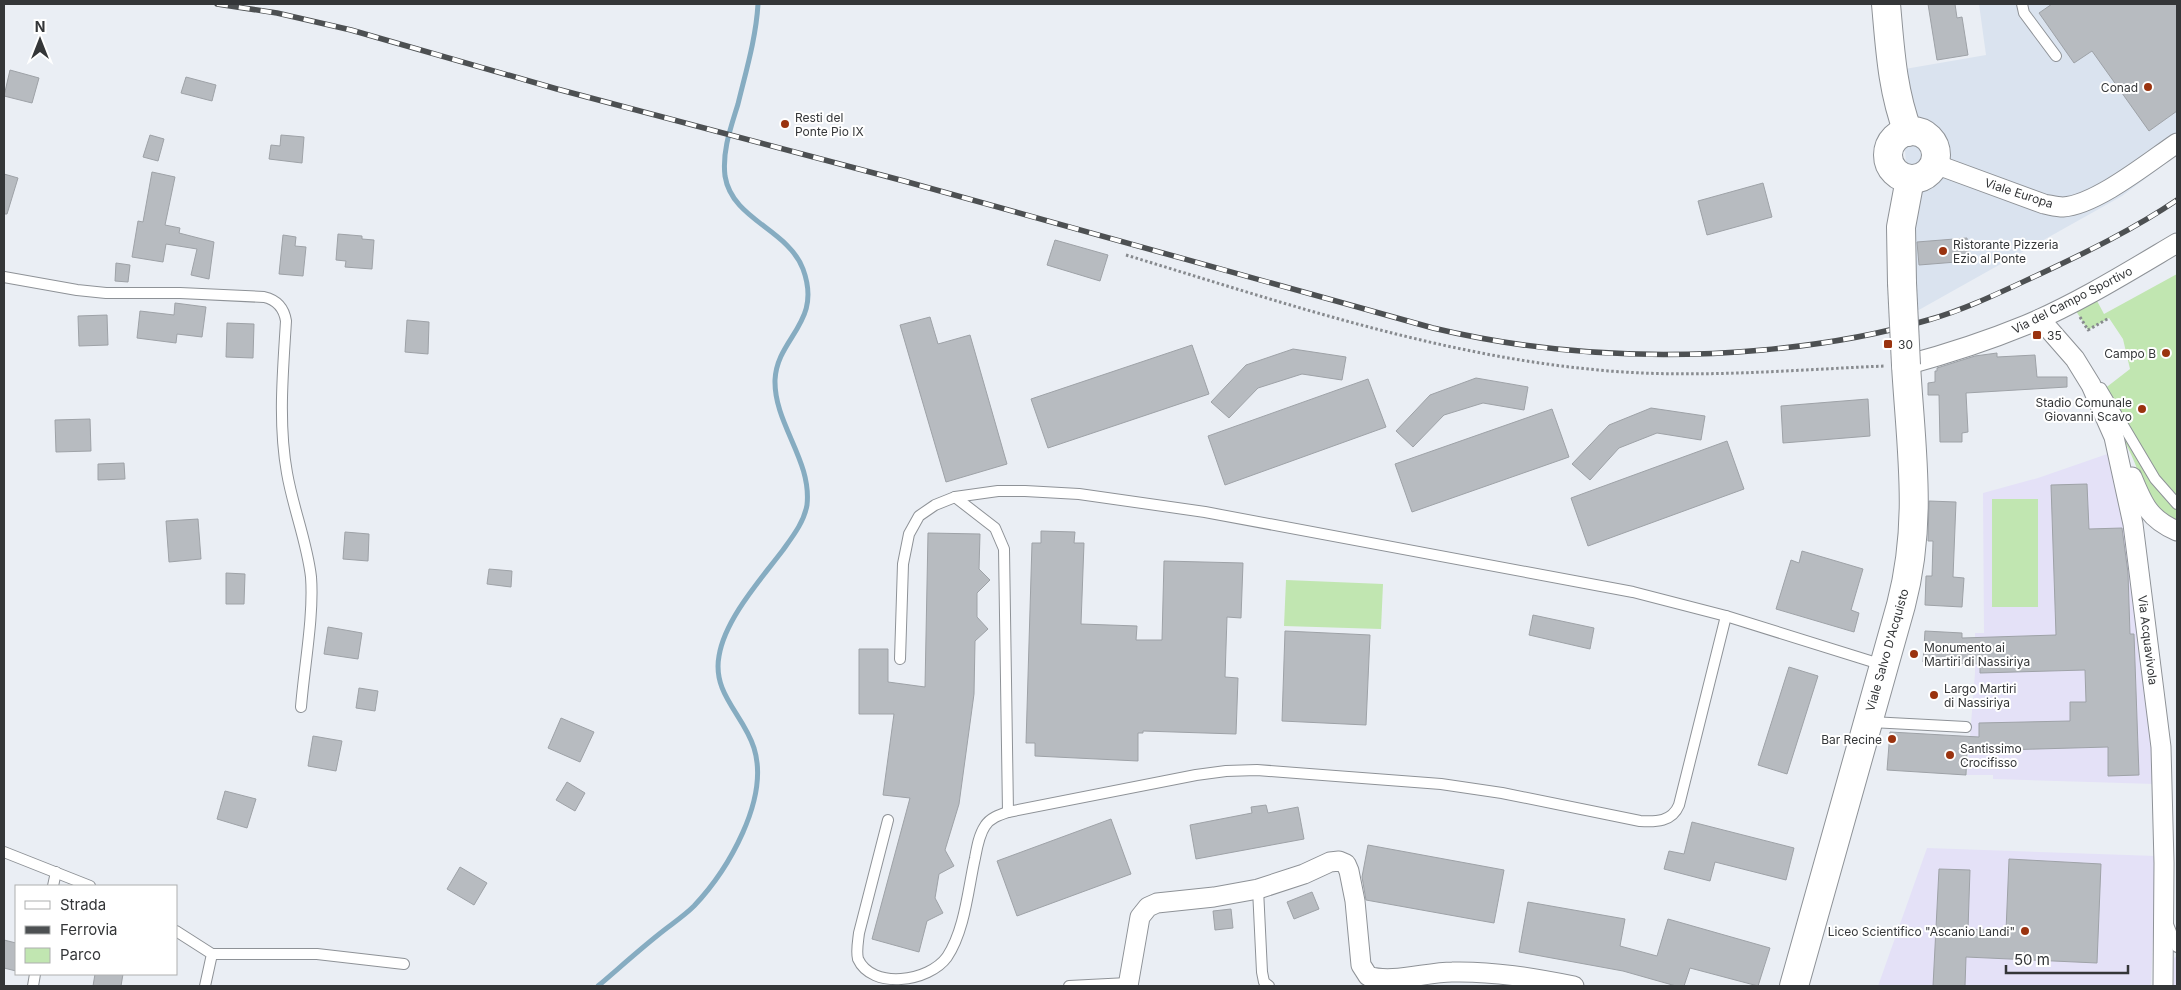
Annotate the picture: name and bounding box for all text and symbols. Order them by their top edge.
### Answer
north arrow [15,15,65,65]
text: N [35,18,45,35]
place label: Conad [2101,80,2138,95]
marker: Conad [2142,81,2154,93]
place label: Resti del Ponte Pio IX [795,110,864,139]
marker: Resti del Ponte Pio IX [779,118,791,130]
street label: Viale Europa [1983,175,2055,211]
place label: Ristorante Pizzeria Ezio al Ponte [1953,237,2059,266]
marker: Ristorante Pizzeria Ezio al Ponte [1937,245,1949,257]
street label: Via del Campo Sportivo [2009,263,2135,337]
place label: 35 [2047,328,2062,343]
marker: 35 [2031,329,2043,341]
place label: 30 [1898,337,1913,352]
marker: 30 [1882,338,1894,350]
place label: Campo B [2104,346,2156,361]
marker: Campo B [2160,347,2172,359]
place label: Stadio Comunale Giovanni Scavo [2035,395,2132,424]
marker: Stadio Comunale Giovanni Scavo [2136,403,2148,415]
street label: Viale Salvo D'Acquisto [1862,587,1912,713]
street label: Via Acquavivola [2135,594,2161,686]
place label: Monumento ai Martiri di Nassiriya [1924,640,2030,669]
marker: Monumento ai Martiri di Nassiriya [1908,648,1920,660]
place label: Largo Martiri di Nassiriya [1944,681,2017,710]
marker: Largo Martiri di Nassiriya [1928,689,1940,701]
place label: Bar Recine [1821,732,1882,747]
marker: Bar Recine [1886,733,1898,745]
place label: Santissimo Crocifisso [1960,741,2022,770]
marker: Santissimo Crocifisso [1944,749,1956,761]
legend [15,885,178,975]
text: Strada [60,895,106,914]
text: Ferrovia [60,920,117,939]
place label: Liceo Scientifico "Ascanio Landi" [1828,924,2015,939]
marker: Liceo Scientifico "Ascanio Landi" [2019,925,2031,937]
scale bar [2006,942,2128,974]
text: Parco [60,945,101,964]
text: 50 m [2014,950,2050,969]

